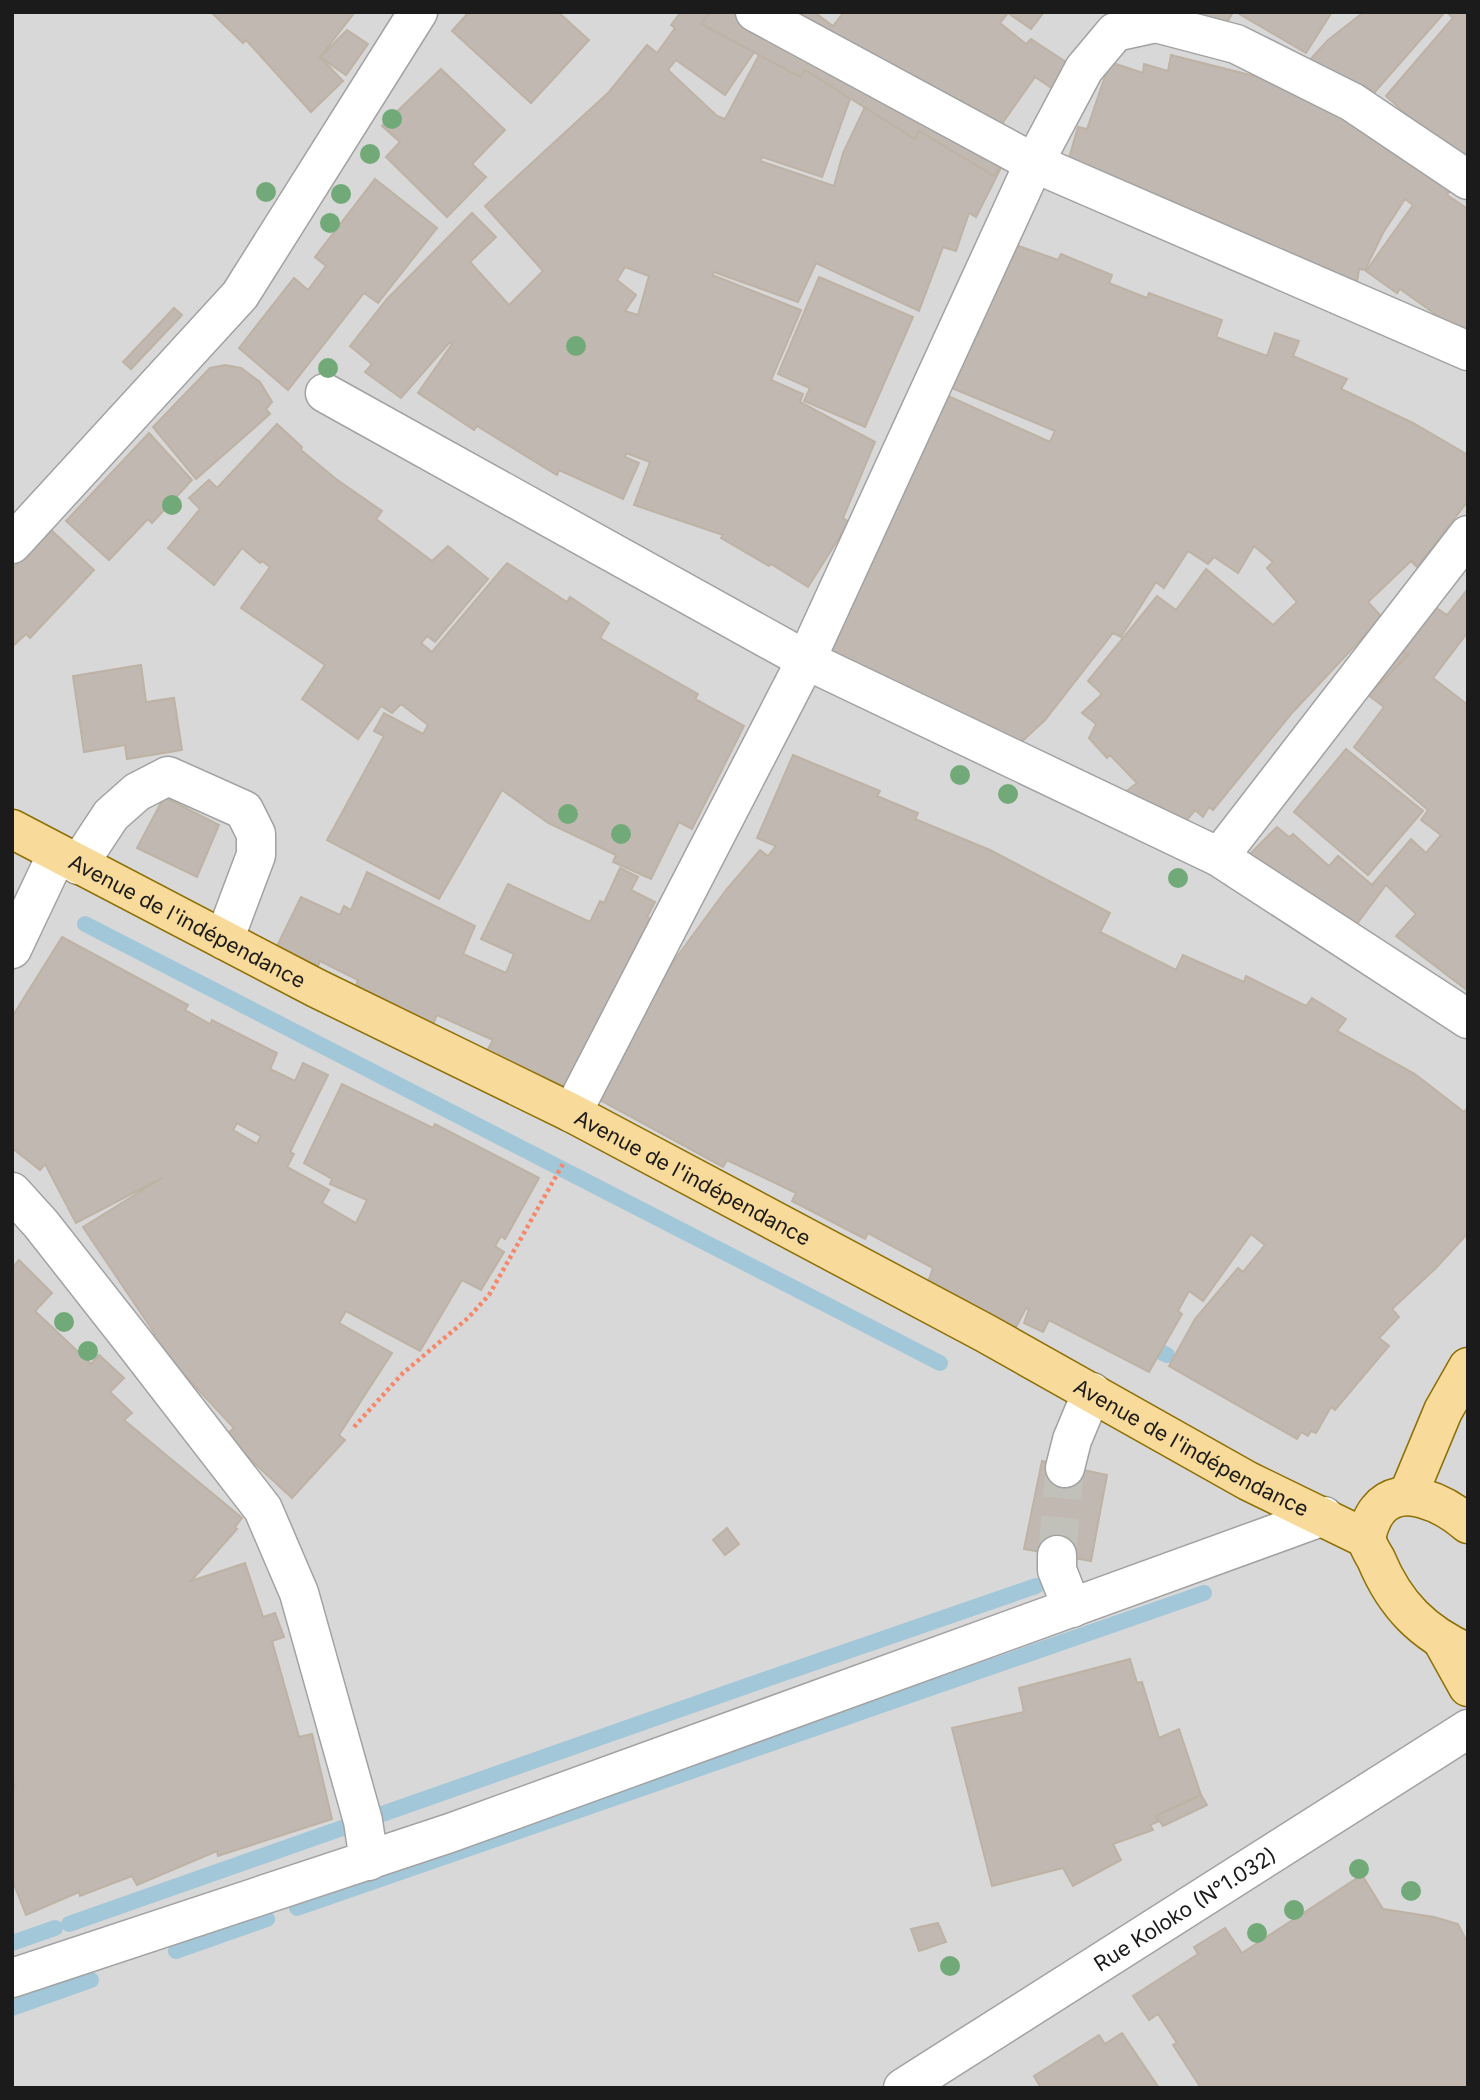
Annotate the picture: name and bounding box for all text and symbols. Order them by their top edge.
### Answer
street label: Avenue de l'indépendance [65,849,310,993]
street label: Avenue de l'indépendance [571,1104,815,1250]
street label: Avenue de l'indépendance [1070,1373,1313,1521]
street label: Rue Koloko (N°1.032) [1089,1842,1281,1976]

